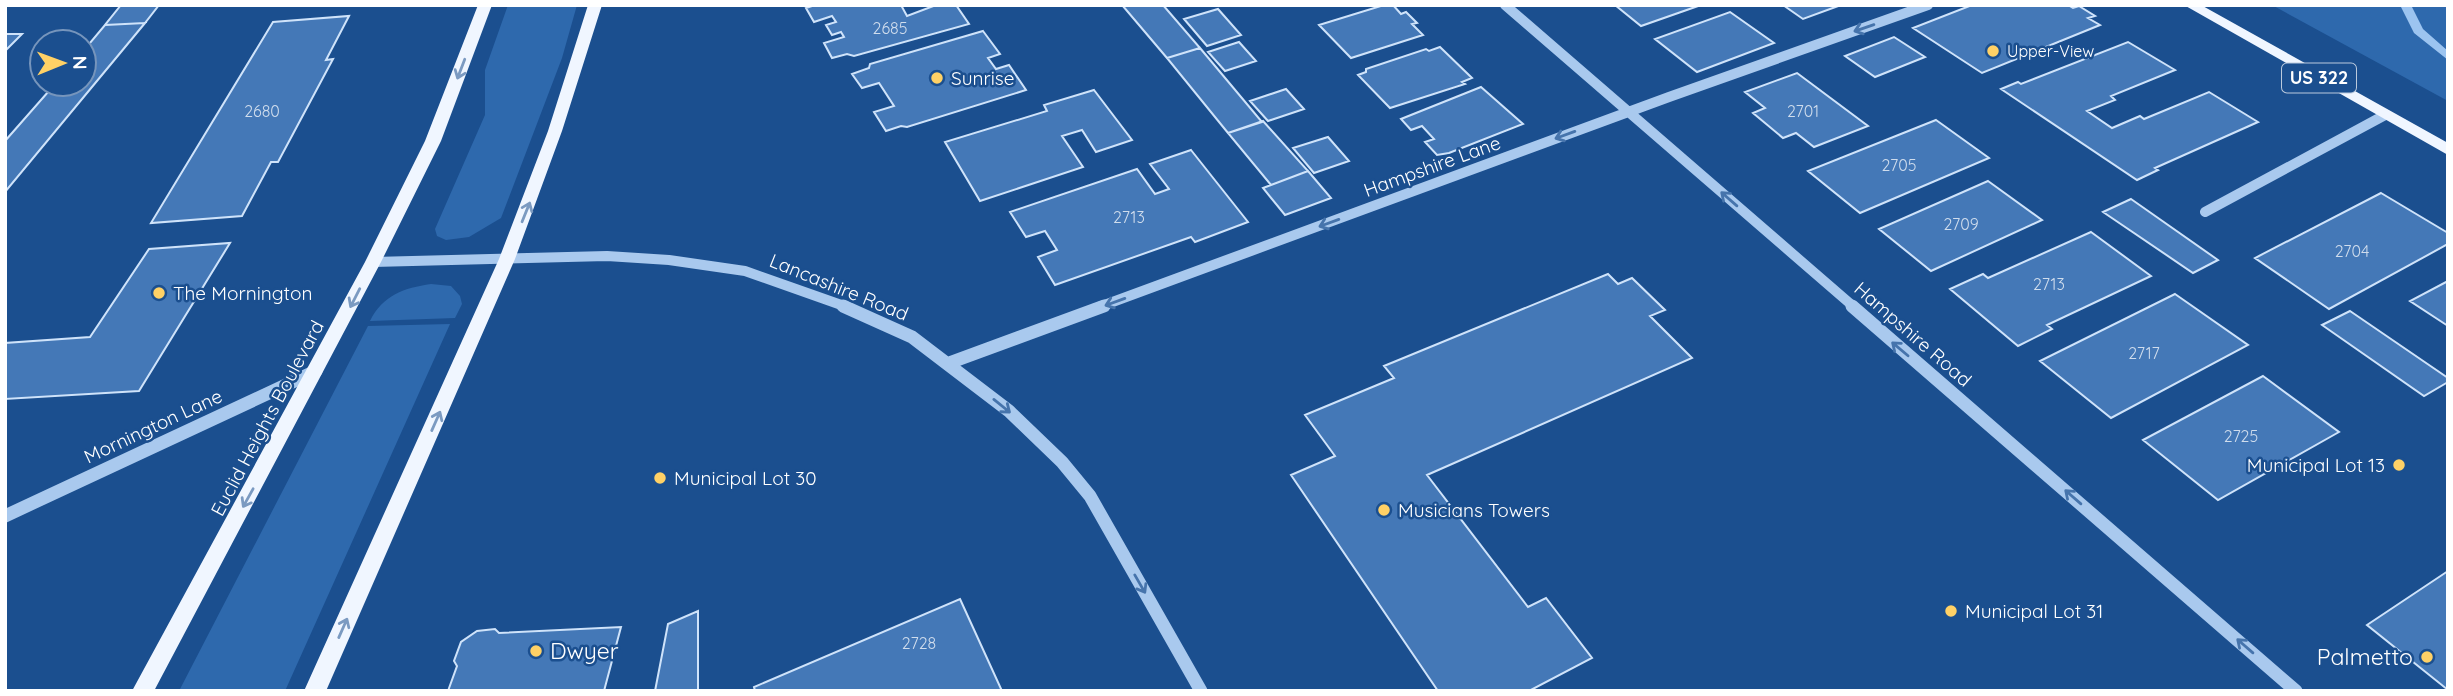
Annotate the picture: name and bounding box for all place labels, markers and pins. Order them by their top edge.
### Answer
place label: Upper-View [2007,41,2094,61]
marker: Upper-View [1985,43,2001,59]
place label: Sunrise [951,66,1015,90]
marker: Sunrise [929,70,945,86]
place label: The Mornington [173,281,312,305]
marker: The Mornington [151,285,167,301]
place label: Municipal Lot 13 [2247,453,2385,477]
marker: Municipal Lot 13 [2391,457,2407,473]
place label: Municipal Lot 30 [674,466,817,490]
marker: Municipal Lot 30 [652,470,668,486]
place label: Musicians Towers [1398,498,1550,522]
marker: Musicians Towers [1376,502,1392,518]
place label: Municipal Lot 31 [1965,599,2103,623]
marker: Municipal Lot 31 [1943,603,1959,619]
place label: Dwyer [550,636,619,665]
place label: Palmetto [2317,642,2413,671]
marker: Dwyer [528,643,544,659]
marker: Palmetto [2419,649,2435,665]

